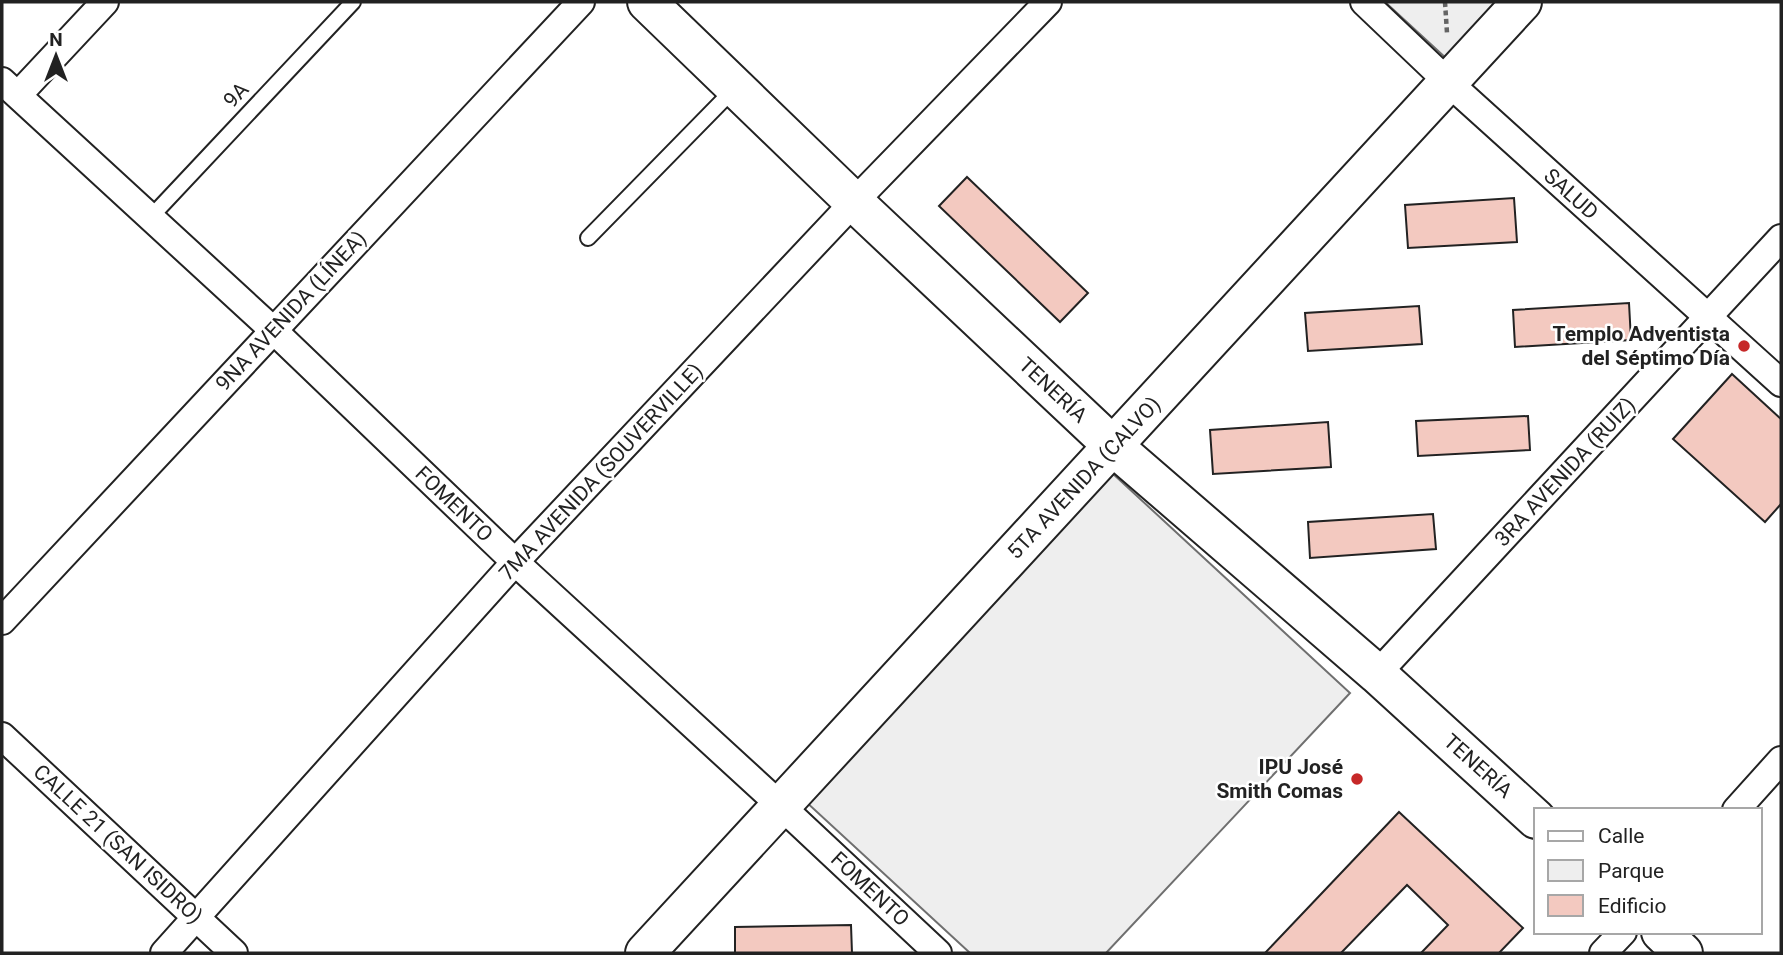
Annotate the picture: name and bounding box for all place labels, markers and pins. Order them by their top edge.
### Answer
place label: Templo Adventista del Séptimo Día [1553,322,1730,370]
marker: Templo Adventista del Séptimo Día [1736,338,1752,354]
place label: IPU José Smith Comas [1216,755,1343,803]
marker: IPU José Smith Comas [1349,771,1365,787]

